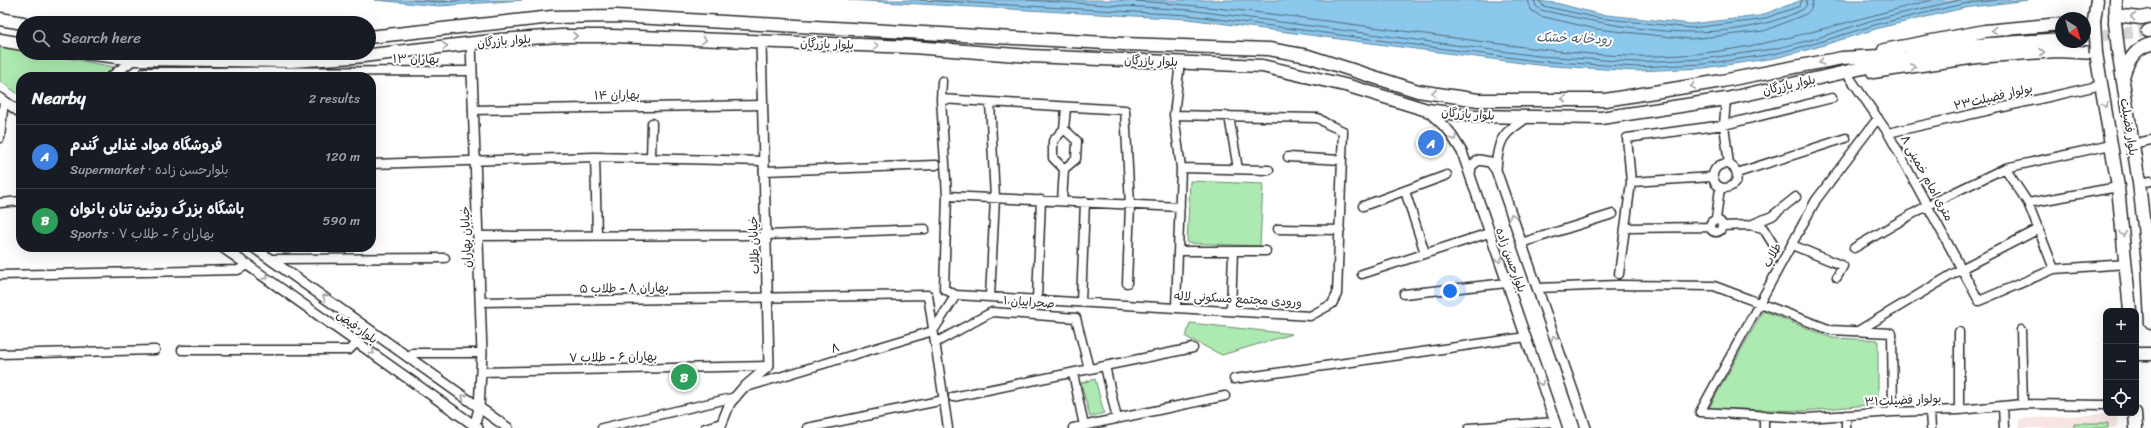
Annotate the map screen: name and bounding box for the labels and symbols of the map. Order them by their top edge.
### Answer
north arrow [2055,12,2091,48]
one-way arrow [2130,13,2136,22]
water label: رودخانه خشک [1536,25,1612,51]
one-way arrow [1991,26,1997,35]
street label: بلوار بازرگان [476,28,532,54]
one-way arrow [572,32,578,40]
street label: بلوار بازرگان [800,32,854,56]
one-way arrow [701,36,707,44]
one-way arrow [442,42,448,51]
one-way arrow [873,42,879,50]
street label: بهاران ۱۳ [393,48,439,70]
one-way arrow [2039,48,2045,57]
street label: بلوار بازرگان [1124,49,1178,73]
one-way arrow [1817,57,1824,65]
one-way arrow [1910,63,1916,72]
street label: بلوار بازرگان [1760,68,1818,102]
street label: بولوار فضیلت۲۳ [1951,77,2035,117]
one-way arrow [1690,81,1696,90]
street label: بهاران ۱۴ [594,84,640,106]
one-way arrow [1431,89,1437,98]
one-way arrow [1561,95,1567,103]
street label: بلوار فضیلت [2114,97,2144,157]
street label: بلوار بازرگان [1440,101,1496,127]
one-way arrow [2100,102,2109,108]
pin: A [1418,128,1444,158]
street label: ۸ متری امام خمینی [1894,131,1960,225]
one-way arrow [1449,134,1456,141]
street label: خیابان بهاران [454,206,478,268]
one-way arrow [1508,212,1516,219]
street label: خیابان طلاب [742,215,766,275]
street label: بلوارحسن زاده [1489,224,1533,296]
one-way arrow [2119,231,2128,237]
street label: طلاب [1756,238,1788,272]
one-way arrow [1494,256,1502,263]
one-way arrow [262,272,269,279]
street label: بهاران ۸ - طلاب ۵ [579,276,669,300]
your location [1440,281,1460,301]
street label: ورودی مجتمع مسکونی لاله [1173,285,1303,313]
street label: صحراییان ۱ [1003,289,1055,315]
one-way arrow [322,295,329,302]
street label: بلوار فیض [331,304,383,350]
one-way arrow [1551,335,1559,342]
street label: ۸ [828,336,842,360]
street label: بهاران ۶ - طلاب ۷ [569,345,657,369]
one-way arrow [368,347,375,355]
pin: B [671,362,697,392]
one-way arrow [1537,379,1545,386]
street label: بولوار فضیلت۳۱ [1864,387,1942,413]
one-way arrow [462,395,469,402]

